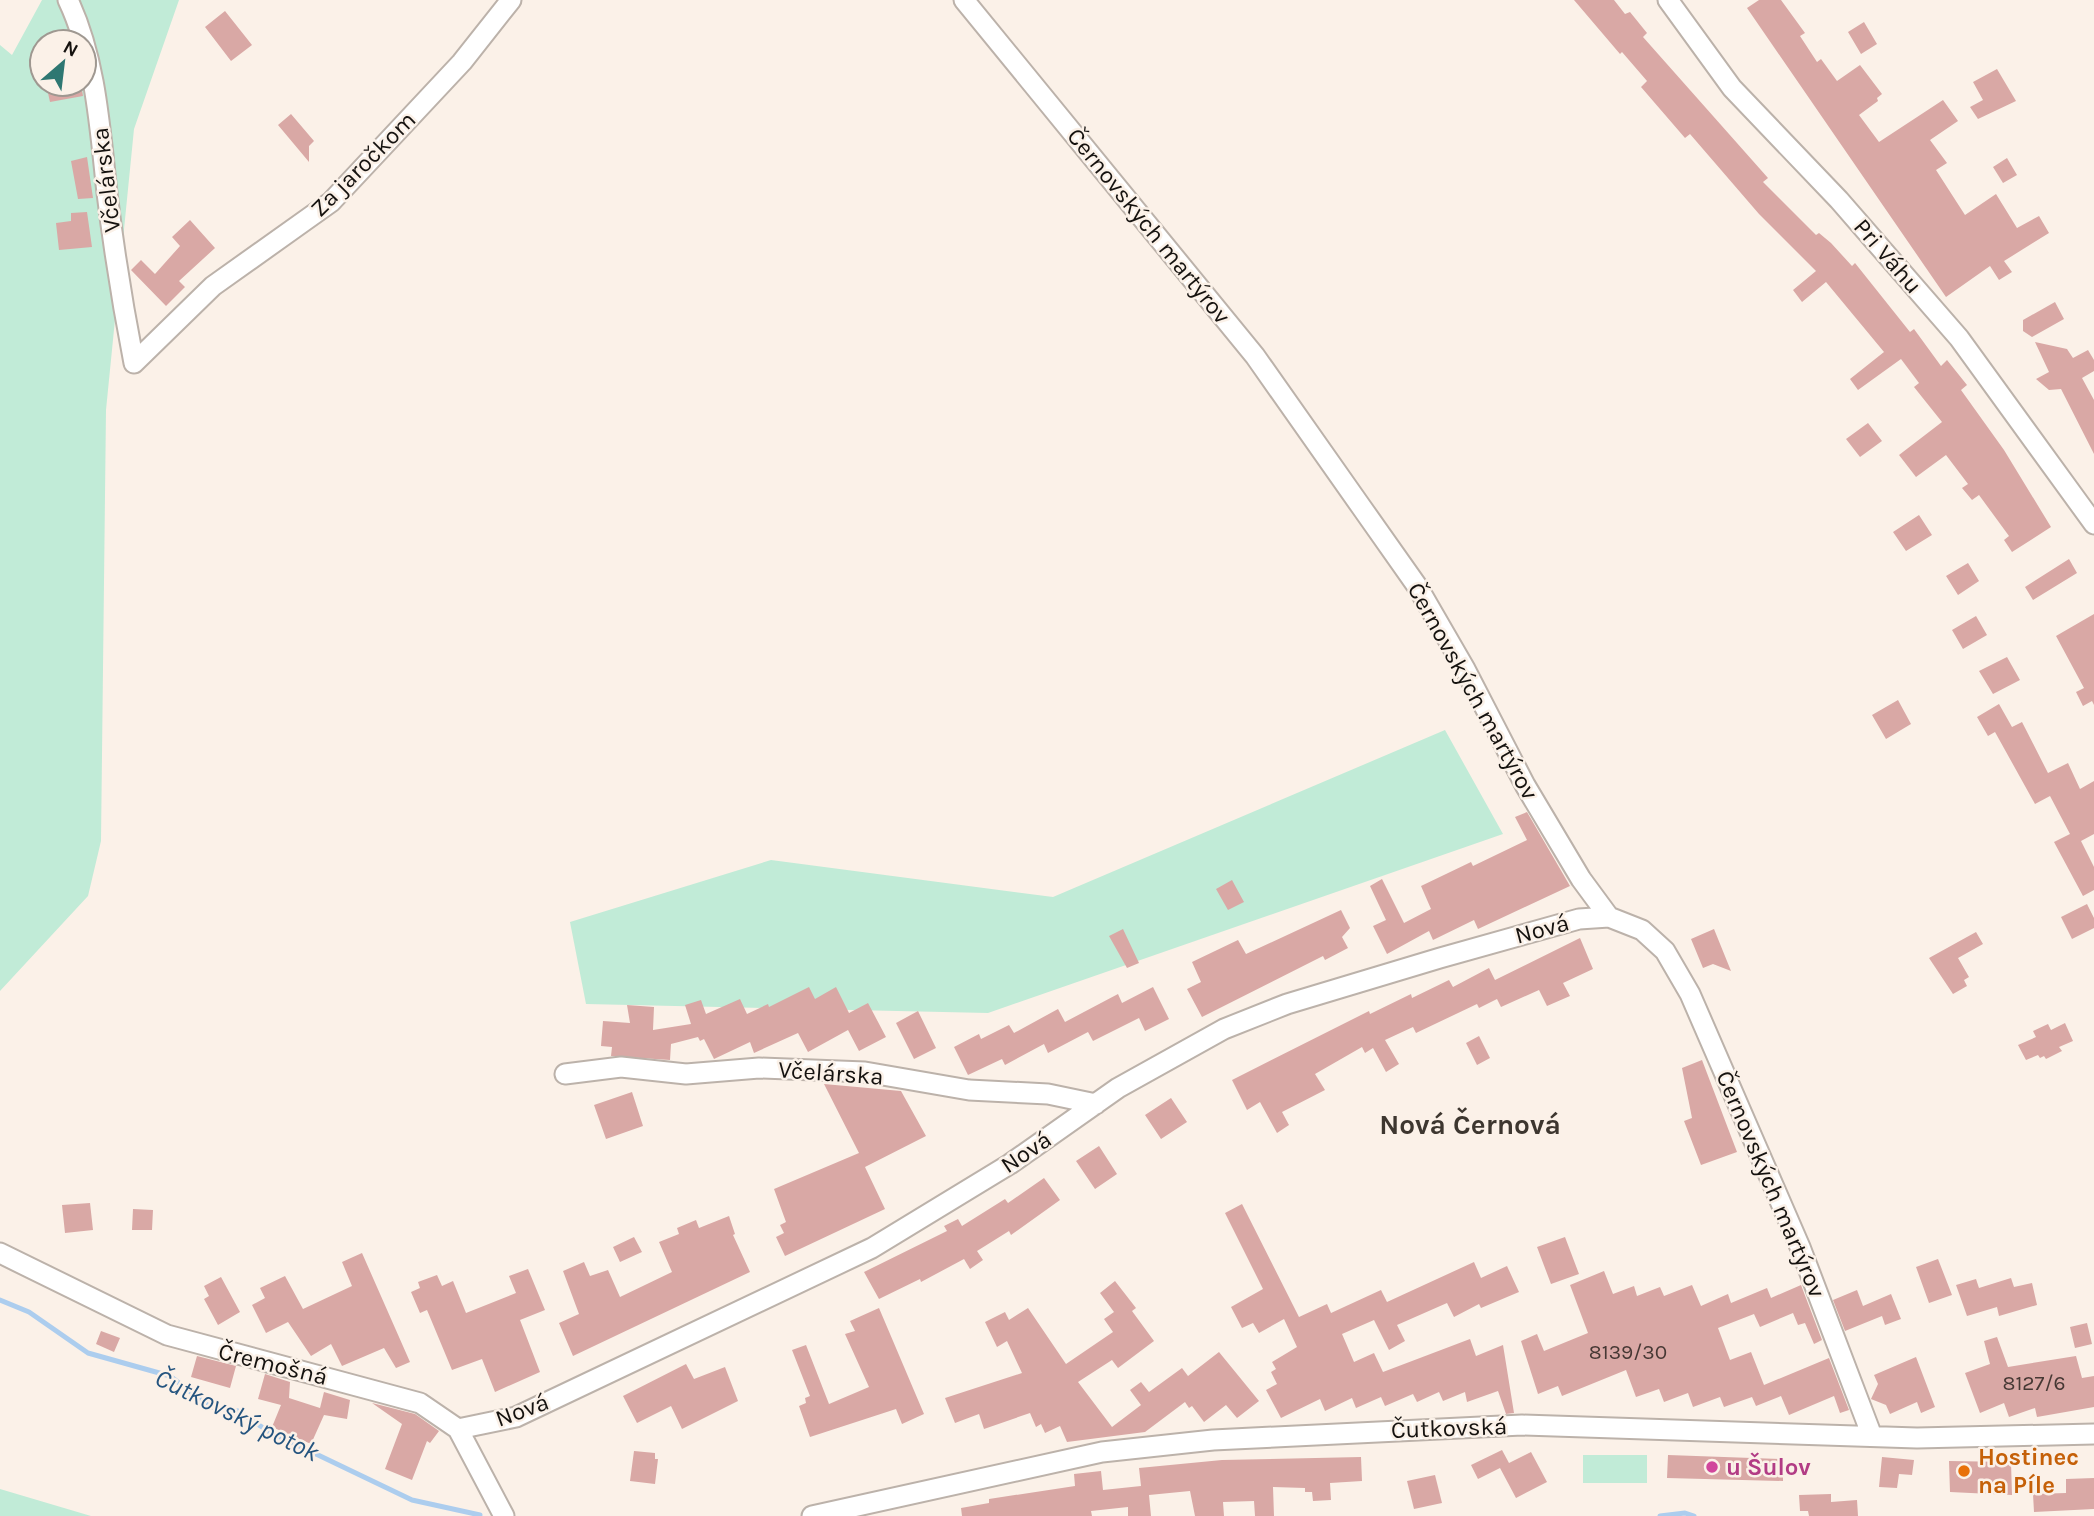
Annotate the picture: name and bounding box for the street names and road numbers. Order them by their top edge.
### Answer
street label: Za jaročkom [305,106,421,222]
street label: Černovských martýrov [1061,122,1237,329]
street label: Včelárska [86,126,126,234]
street label: Pri Váhu [1848,213,1928,299]
street label: Černovských martýrov [1402,577,1545,804]
street label: Nová [1512,908,1572,950]
street label: Včelárska [777,1055,885,1091]
street label: Černovských martýrov [1711,1066,1832,1302]
street label: Nová [995,1125,1057,1179]
street label: Čremošná [215,1336,331,1391]
street label: Nová [491,1387,553,1433]
street label: Čutkovská [1390,1411,1508,1444]

